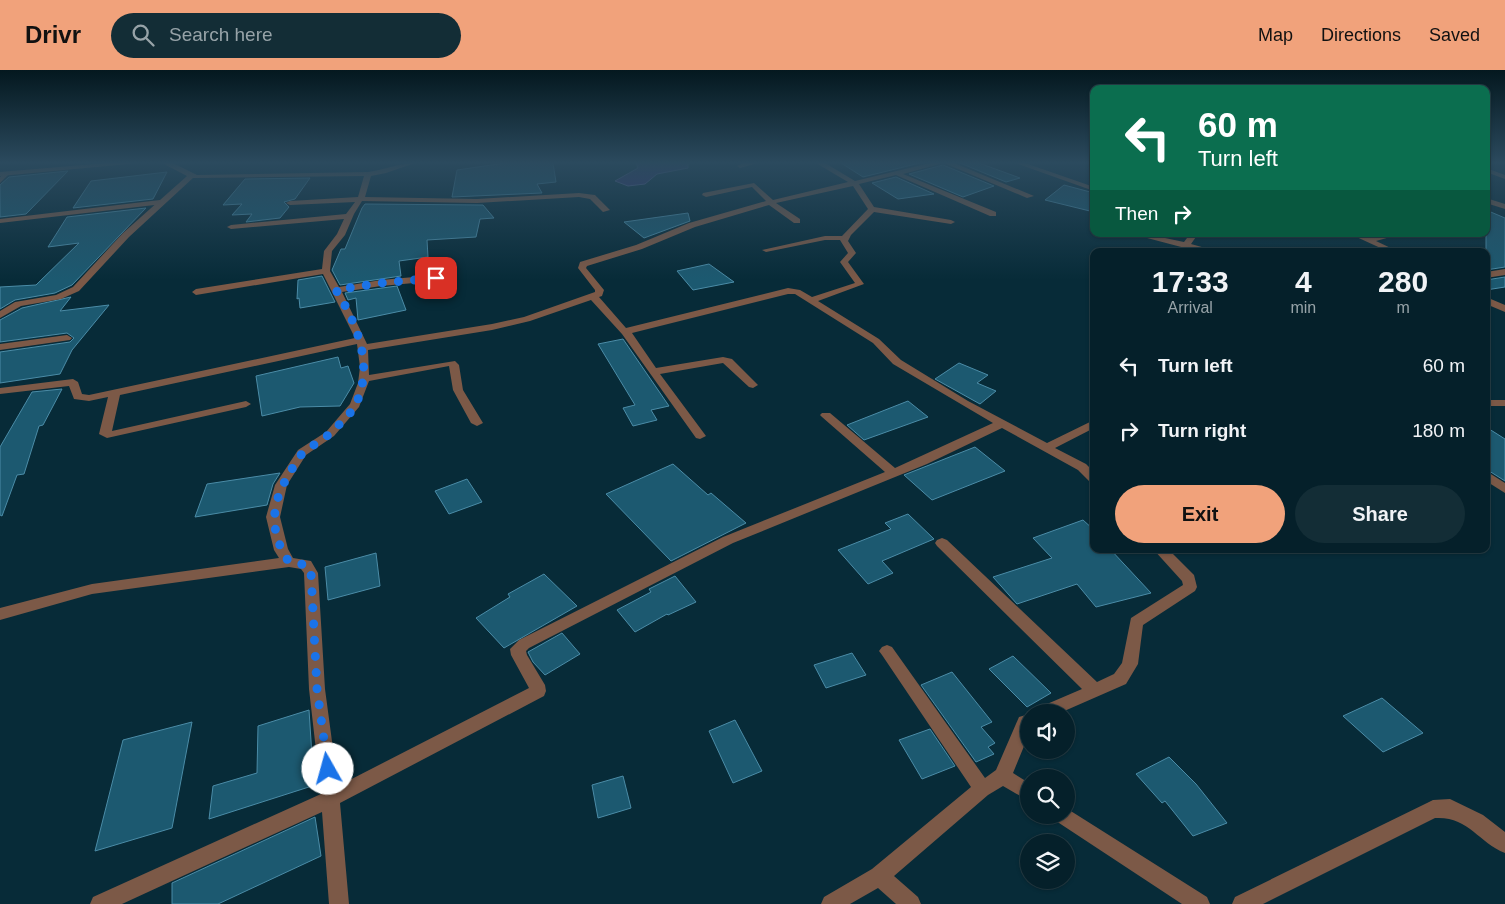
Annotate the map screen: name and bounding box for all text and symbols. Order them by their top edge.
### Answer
search box [111,13,461,58]
text: Drivr [25,21,81,48]
icon: search [129,21,157,49]
text: Search here [169,24,273,45]
text: Map [1258,25,1293,45]
text: Directions [1321,25,1401,45]
text: Saved [1429,25,1480,45]
icon: left [1115,105,1180,170]
text: 60 m [1198,105,1278,144]
text: Turn left [1198,146,1278,171]
icon: right [1168,200,1196,228]
text: Then [1115,203,1158,224]
pin [415,257,457,299]
icon: arrive [422,264,450,292]
text: 17:33 [1152,265,1229,298]
text: 4 [1295,265,1312,298]
text: 280 [1378,265,1428,298]
text: Arrival [1168,299,1213,316]
text: min [1290,299,1316,316]
text: m [1396,299,1410,316]
icon: left [1115,352,1143,380]
text: Turn left [1158,355,1233,376]
text: 60 m [1423,355,1465,376]
icon: right [1115,417,1143,445]
text: Turn right [1158,420,1246,441]
text: 180 m [1412,420,1465,441]
button: Exit [1115,485,1285,543]
button: Share [1295,485,1465,543]
map controls [1020,704,1075,889]
button: sound [1020,704,1075,759]
position arrow [301,742,353,794]
button: search [1020,769,1075,824]
button: layers [1020,834,1075,889]

